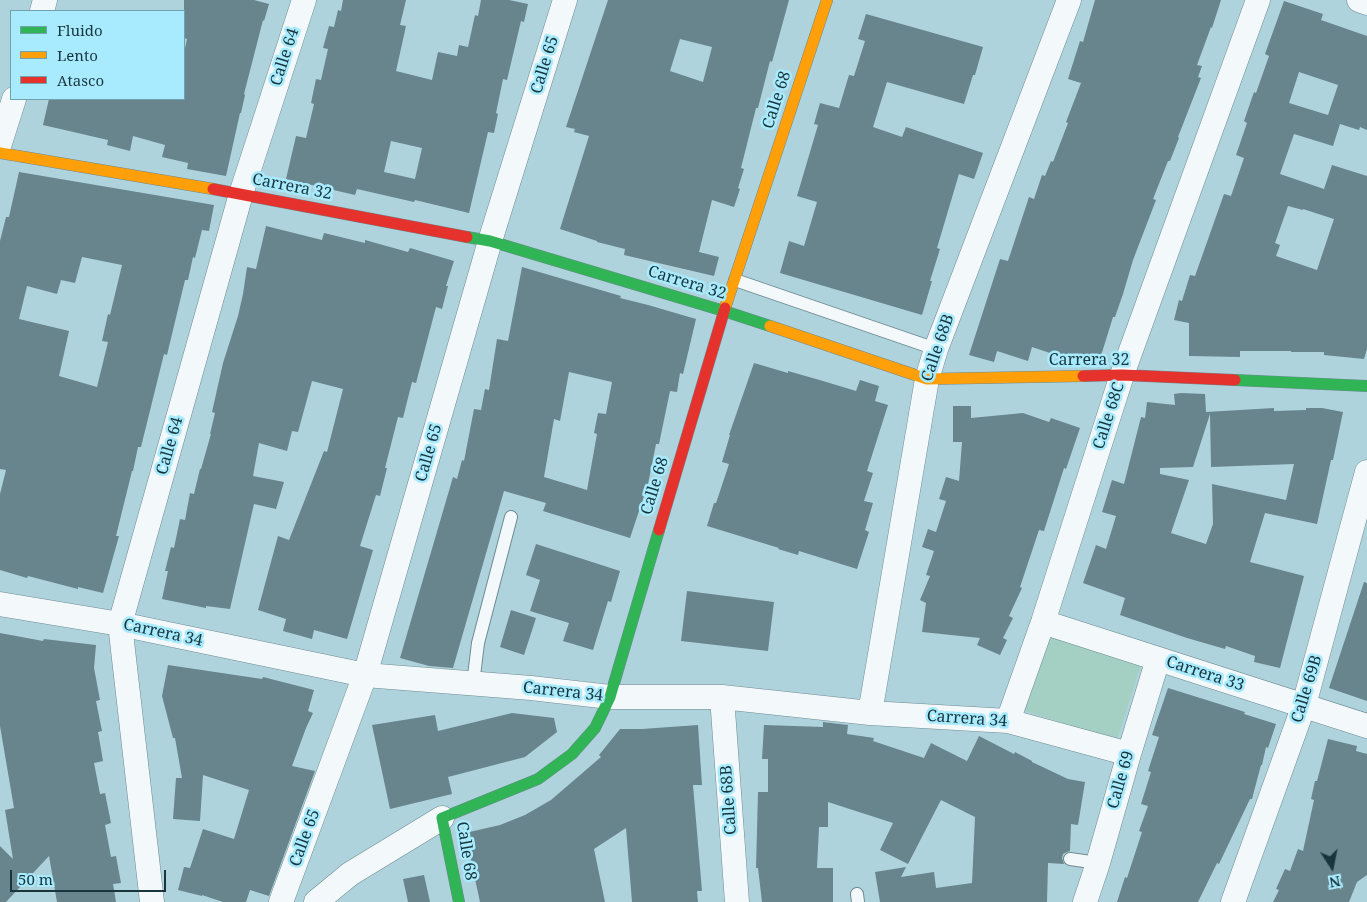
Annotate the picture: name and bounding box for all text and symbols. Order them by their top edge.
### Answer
legend [10,10,185,100]
text: Fluido [57,20,103,40]
street label: Calle 64 [267,26,303,88]
street label: Calle 65 [527,34,563,96]
text: Lento [57,45,98,65]
street label: Calle 68 [759,69,795,131]
text: Atasco [57,70,104,90]
street label: Carrera 32 [251,170,333,204]
street label: Carrera 32 [646,262,728,304]
street label: Calle 68B [918,312,958,384]
street label: Carrera 32 [1049,350,1129,370]
street label: Calle 68C [1089,380,1129,452]
street label: Calle 64 [153,415,187,477]
street label: Calle 65 [412,422,446,484]
street label: Calle 68 [637,455,673,517]
street label: Carrera 34 [122,615,204,651]
street label: Carrera 33 [1164,652,1246,696]
street label: Calle 69B [1288,653,1326,725]
street label: Carrera 34 [522,678,604,706]
street label: Carrera 34 [926,707,1008,731]
street label: Calle 69 [1104,749,1138,811]
street label: Calle 68B [717,765,741,835]
street label: Calle 65 [286,807,324,869]
street label: Calle 68 [452,820,480,882]
north arrow [1307,842,1357,892]
scale bar [12,860,169,892]
text: 50 m [18,869,53,889]
text: N [1328,872,1342,893]

